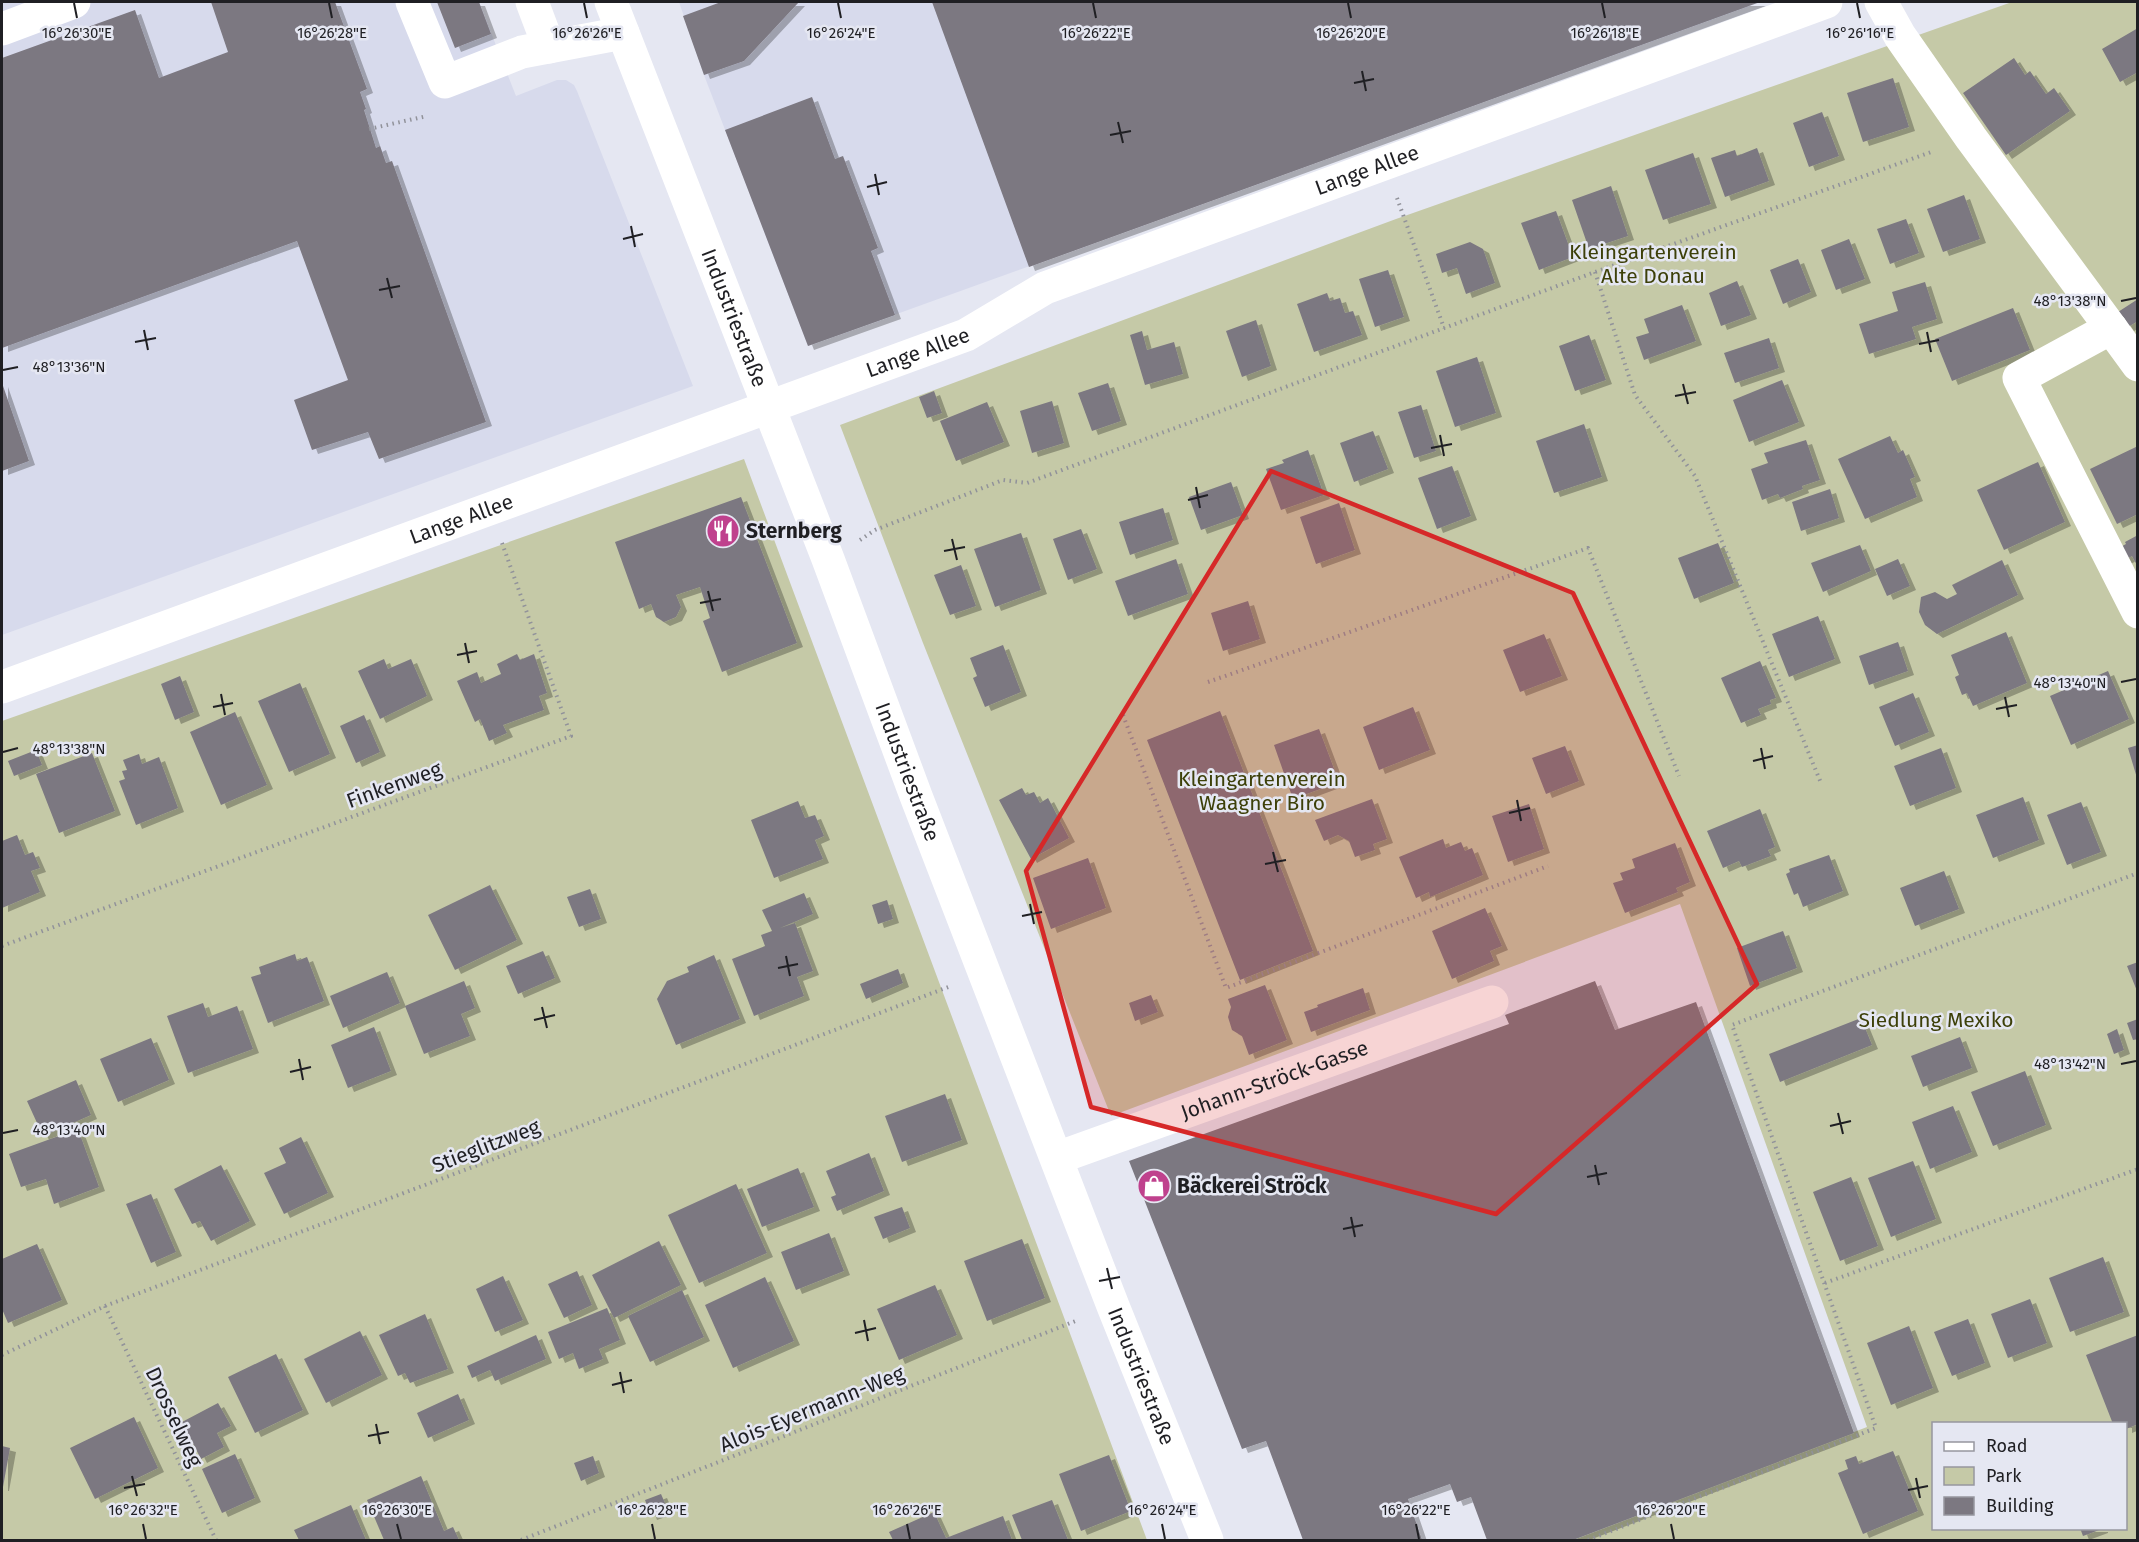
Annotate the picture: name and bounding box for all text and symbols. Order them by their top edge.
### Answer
text: 16°26'30"E [42,24,112,42]
text: 16°26'28"E [297,24,367,42]
text: 16°26'26"E [552,24,622,42]
text: 16°26'24"E [807,24,875,42]
text: 16°26'22"E [1061,24,1131,42]
text: 16°26'20"E [1316,24,1386,42]
text: 16°26'18"E [1570,24,1640,42]
text: 16°26'16"E [1826,24,1894,42]
street label: Lange Allee [1311,139,1422,201]
park label: Kleingartenverein Alte Donau [1569,239,1737,289]
street label: Industriestraße [695,245,773,391]
text: 48°13'38"N [2033,292,2107,310]
street label: Lange Allee [862,322,973,383]
text: 48°13'36"N [33,358,105,376]
street label: Lange Allee [406,488,517,550]
restaurant icon: Sternberg [705,513,741,549]
place label: Sternberg [746,518,842,544]
text: 48°13'40"N [2033,674,2107,692]
street label: Industriestraße [869,699,945,845]
text: 48°13'38"N [32,740,106,758]
street label: Finkenweg [343,756,445,814]
park label: Kleingartenverein Waagner Biro [1178,766,1346,816]
park label: Siedlung Mexiko [1858,1007,2014,1033]
street label: Johann-Ströck-Gasse [1177,1034,1372,1126]
text: 48°13'42"N [2034,1055,2106,1073]
street label: Stieglitzweg [428,1113,544,1178]
text: 48°13'40"N [32,1121,106,1139]
shop icon: Bäckerei Ströck [1136,1168,1172,1204]
place label: Bäckerei Ströck [1177,1173,1327,1199]
street label: Industriestraße [1102,1303,1181,1449]
street label: Alois-Eyermann-Weg [716,1360,908,1458]
street label: Drosselweg [139,1363,209,1471]
legend [1932,1422,2127,1530]
text: Road [1986,1435,2028,1457]
text: Park [1986,1465,2022,1487]
text: Building [1986,1495,2054,1517]
text: 16°26'32"E [108,1501,178,1519]
text: 16°26'30"E [362,1501,432,1519]
text: 16°26'28"E [617,1501,687,1519]
text: 16°26'26"E [872,1501,942,1519]
text: 16°26'24"E [1128,1501,1196,1519]
text: 16°26'22"E [1381,1501,1451,1519]
text: 16°26'20"E [1636,1501,1706,1519]

